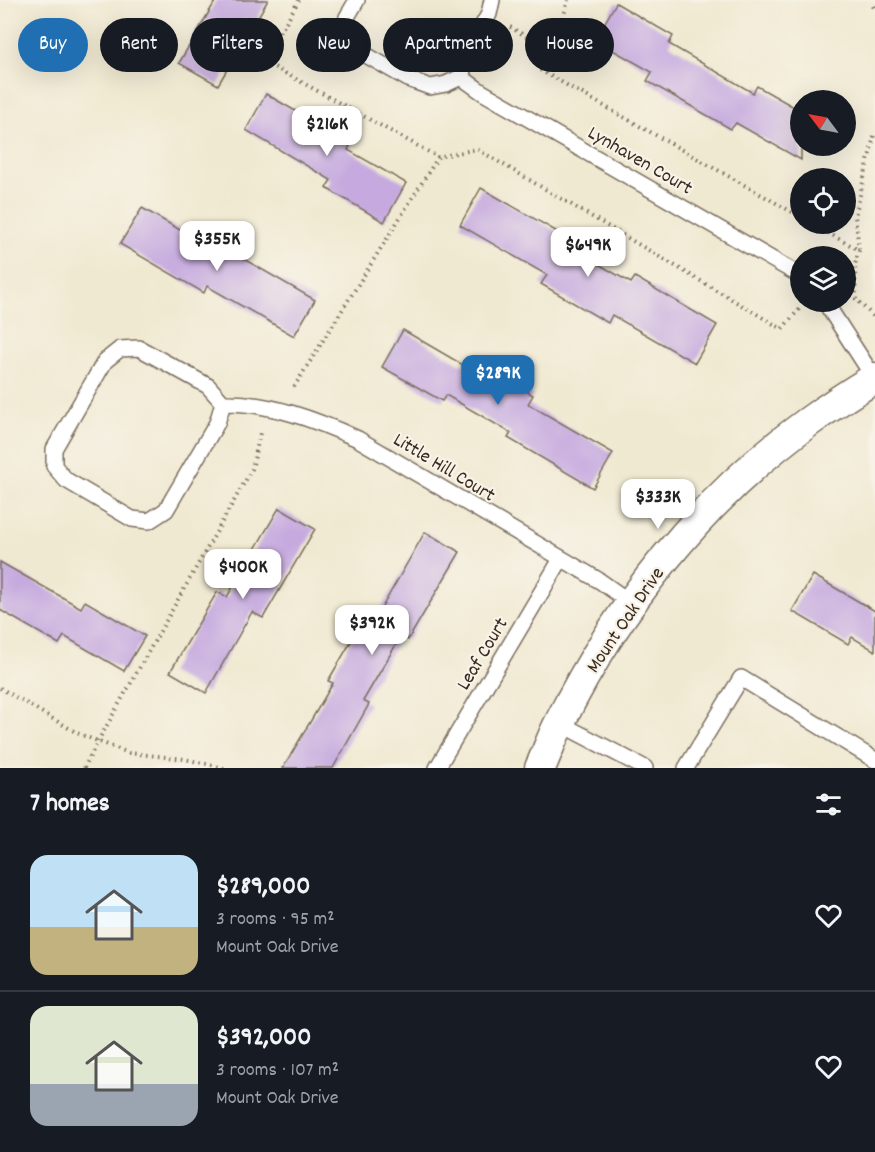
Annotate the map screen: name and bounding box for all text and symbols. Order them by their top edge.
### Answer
chip: Buy [18,18,88,72]
chip: Rent [100,18,178,72]
chip: Filters [190,18,284,72]
chip: New [296,18,371,72]
chip: Apartment [383,18,513,72]
chip: House [525,18,614,72]
north arrow [790,90,856,156]
map controls [790,90,856,312]
pin: $216K [285,106,369,157]
text: $216K [306,111,348,139]
street label: Lynhaven Court [582,120,697,203]
button: locate [790,168,856,234]
pin: $355K [175,221,259,272]
text: $355K [194,226,240,254]
pin: $649K [546,227,630,278]
text: $649K [565,232,611,260]
button: layers [790,246,856,312]
pin: $289K [456,355,540,406]
text: $289K [475,360,521,388]
street label: Little Hill Court [387,427,500,510]
pin: $333K [616,479,700,530]
text: $333K [635,484,681,512]
pin: $400K [201,549,285,600]
text: $400K [218,554,268,582]
street label: Mount Oak Drive [581,562,672,679]
pin: $392K [330,605,414,656]
text: $392K [349,610,395,638]
street label: Leaf Court [451,613,516,696]
text: 7 homes [30,786,110,823]
icon: filters [812,788,845,821]
text: $289,000 [216,869,310,906]
icon: home [78,879,150,951]
icon: heart [812,899,845,932]
text: 3 rooms · 95 m² [216,906,335,934]
text: Mount Oak Drive [216,934,339,962]
text: $392,000 [216,1020,311,1057]
icon: home [78,1030,150,1102]
icon: heart [812,1050,845,1083]
text: 3 rooms · 107 m² [216,1057,339,1085]
text: Mount Oak Drive [216,1085,339,1113]

